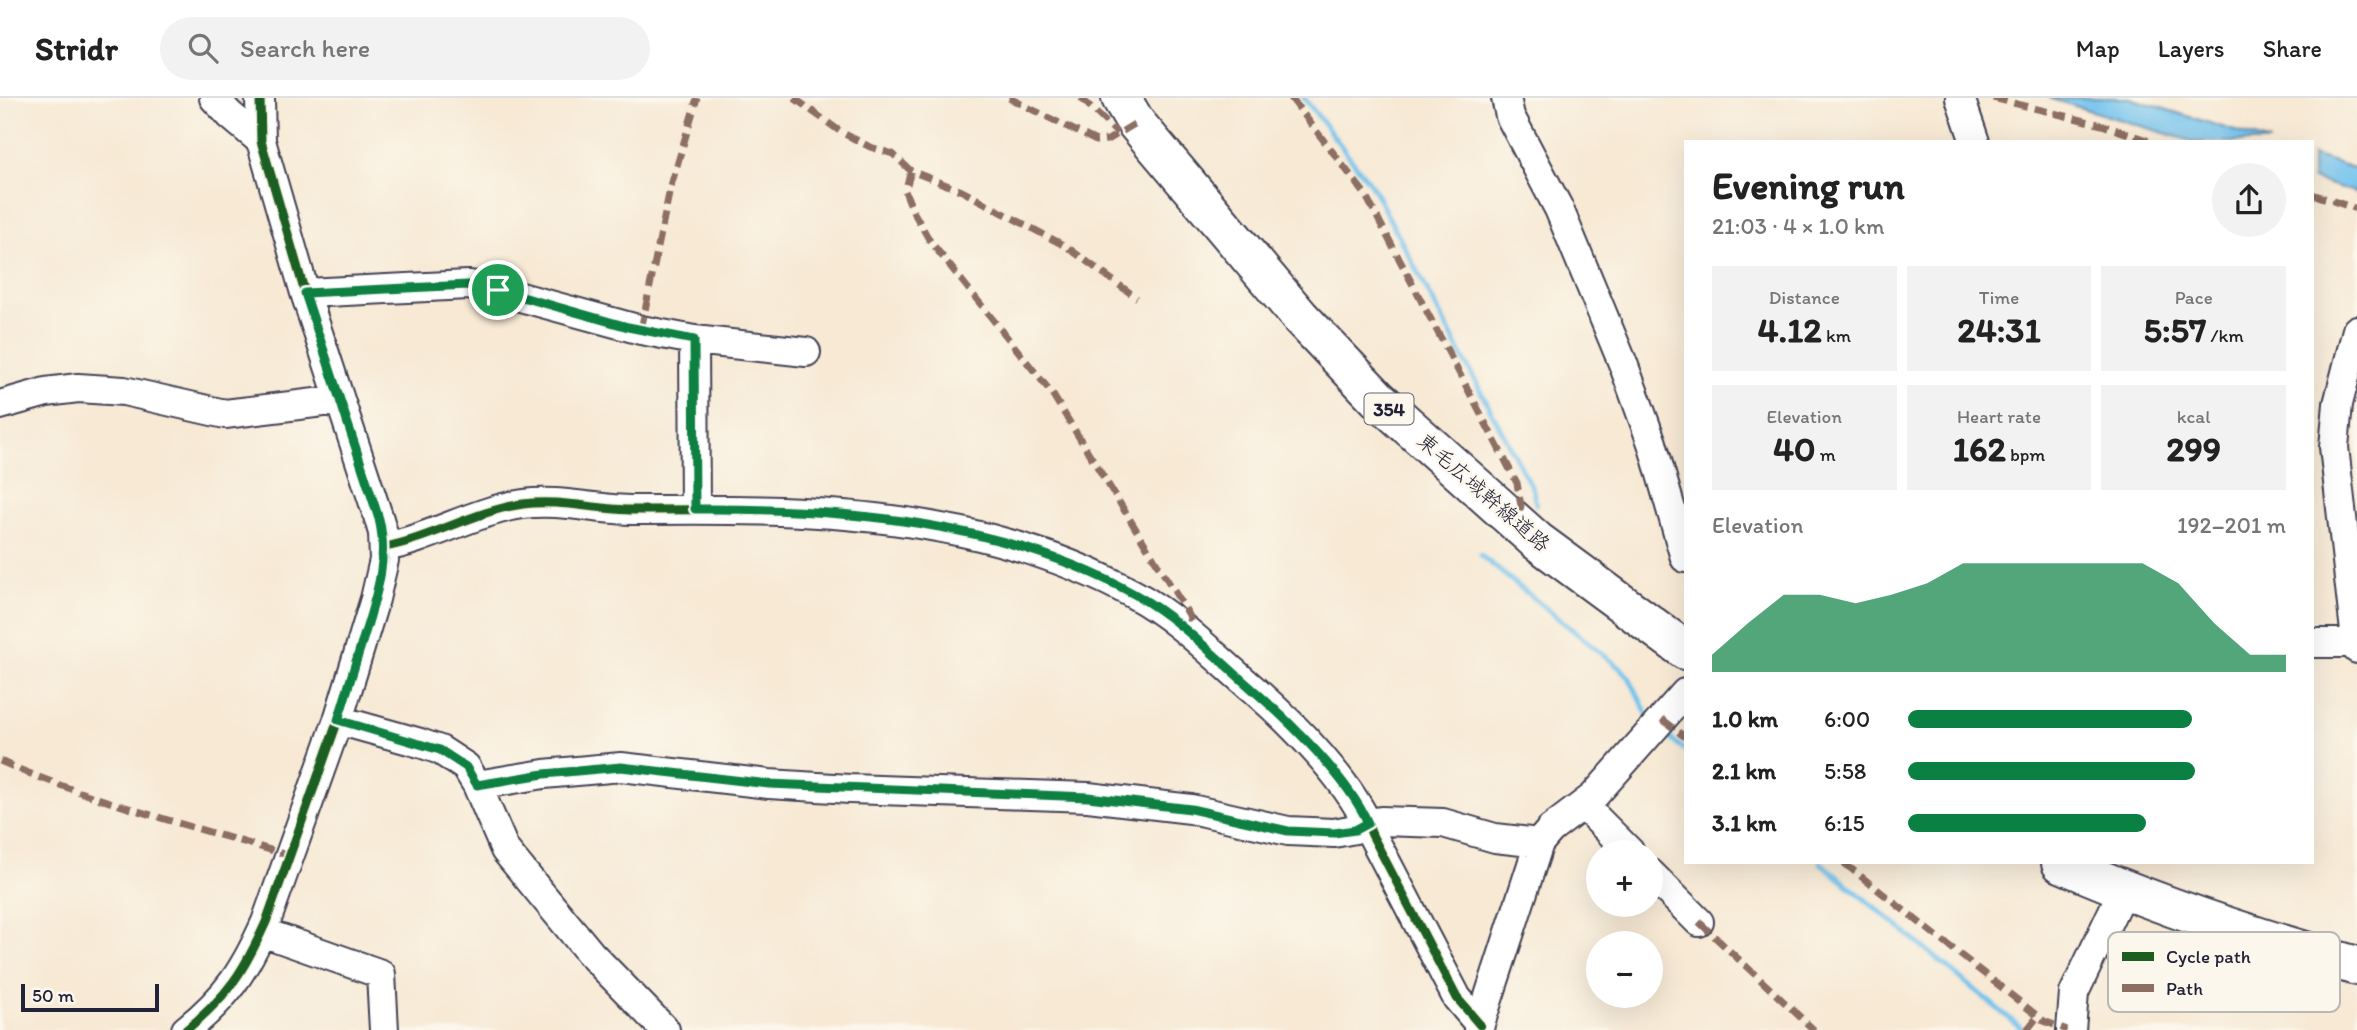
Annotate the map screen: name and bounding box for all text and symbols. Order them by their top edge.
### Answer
search box [160,17,650,80]
text: Stridr [35,29,118,68]
icon: search [184,29,222,67]
text: Search here [240,32,370,64]
text: Map [2076,34,2120,63]
text: Layers [2158,34,2225,63]
text: Share [2263,34,2322,63]
text: Evening run [1712,163,1905,209]
button: share [2212,163,2286,237]
text: 21:03 · 4 × 1.0 km [1712,212,1884,240]
pin [468,260,528,320]
icon: arrive [479,271,517,309]
text: Distance [1769,286,1840,309]
text: Time [1979,286,2019,309]
text: Pace [2175,286,2213,309]
text: 4.12 [1757,309,1822,351]
text: 24:31 [1957,309,2041,351]
text: 5:57 [2144,309,2206,351]
text: km [1822,324,1851,347]
text: /km [2206,324,2244,347]
road number: 354 [1364,394,1414,424]
text: Elevation [1767,405,1842,428]
text: Heart rate [1957,405,2041,428]
text: kcal [2177,405,2211,428]
street label: 東毛広域幹線道路 [1412,427,1556,557]
text: 40 [1773,428,1816,470]
text: 162 [1953,428,2006,470]
text: 299 [2166,428,2221,470]
text: m [1816,443,1836,466]
text: bpm [2006,443,2045,466]
text: Elevation [1712,511,1803,539]
text: 192–201 m [2177,511,2286,539]
text: 1.0 km [1712,705,1778,733]
text: 6:00 [1824,705,1870,733]
text: 2.1 km [1712,757,1776,785]
text: 5:58 [1824,757,1866,785]
text: 3.1 km [1712,809,1776,837]
text: 6:15 [1824,809,1865,837]
map controls [1586,840,1663,1008]
button: + [1586,840,1663,917]
button: − [1586,931,1663,1008]
legend [2108,932,2340,1012]
text: Cycle path [2166,945,2251,968]
text: Path [2166,977,2203,1000]
scale bar [21,981,159,1013]
text: 50 m [32,984,74,1007]

